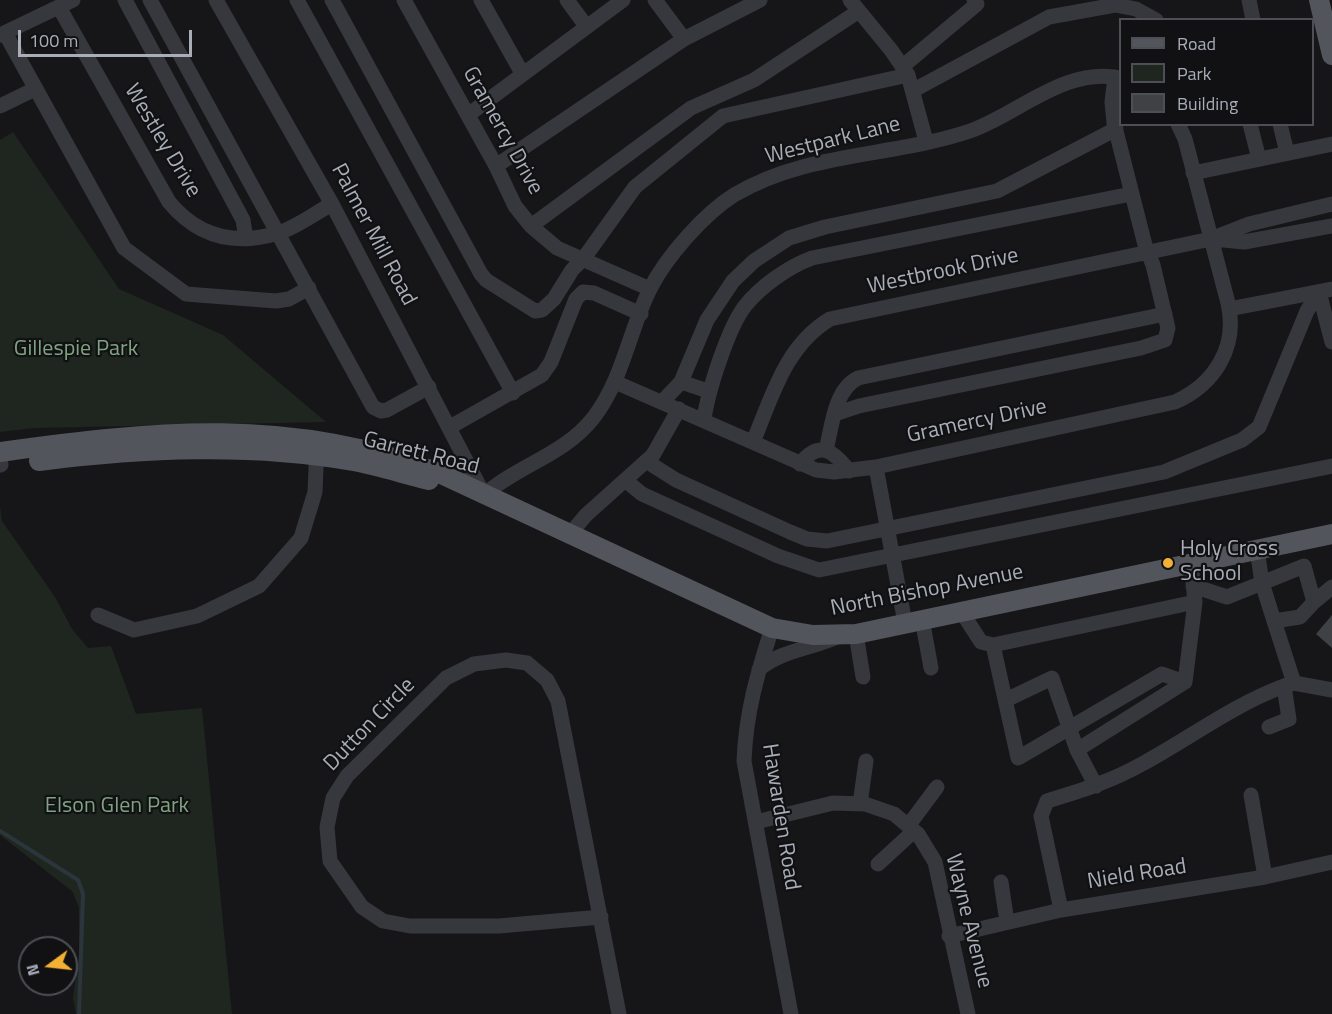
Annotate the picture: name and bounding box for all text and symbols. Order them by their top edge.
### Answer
scale bar [21,18,195,56]
legend [1119,18,1314,126]
text: 100 m [29,27,78,54]
text: Road [1177,30,1216,57]
text: Park [1177,60,1211,87]
street label: Gramercy Drive [456,62,548,200]
street label: Westley Drive [118,79,206,203]
text: Building [1177,90,1238,117]
street label: Westpark Lane [763,111,903,171]
street label: Palmer Mill Road [325,160,421,310]
street label: Westbrook Drive [865,243,1021,301]
park label: Gillespie Park [14,337,138,363]
street label: Gramercy Drive [905,394,1049,450]
street label: Garrett Road [360,427,482,481]
place label: Holy Cross School [1180,537,1278,588]
marker: Holy Cross School [1161,556,1175,570]
street label: North Bishop Avenue [828,559,1026,623]
street label: Dutton Circle [319,673,421,777]
street label: Hawarden Road [755,742,805,892]
park label: Elson Glen Park [45,794,189,820]
street label: Wayne Avenue [939,851,997,991]
street label: Nield Road [1086,854,1188,896]
north arrow [18,936,78,996]
text: N [20,962,46,979]

